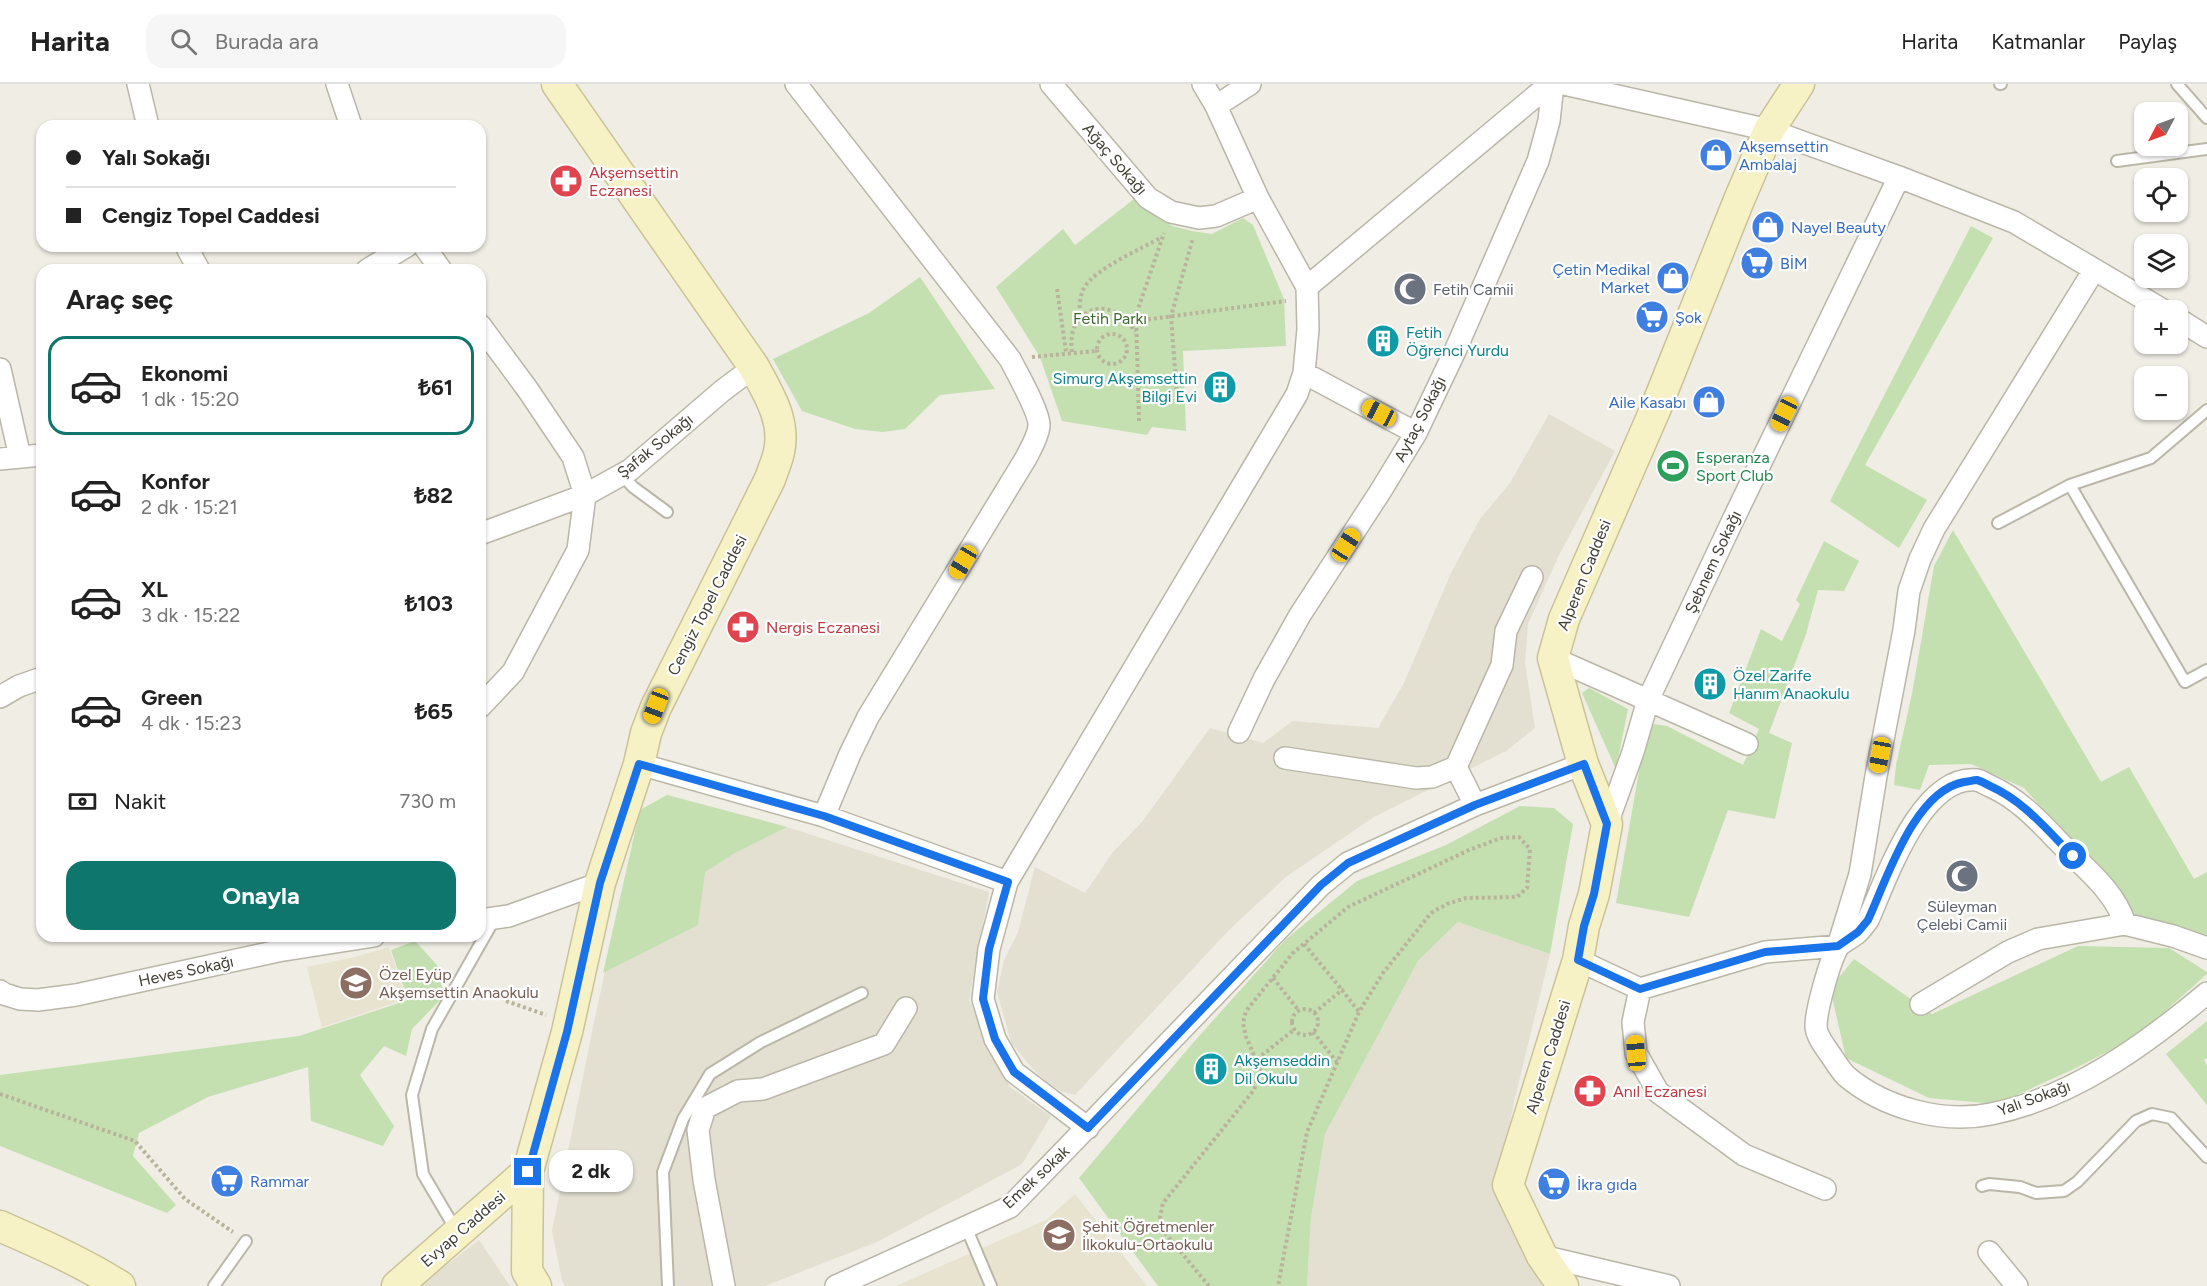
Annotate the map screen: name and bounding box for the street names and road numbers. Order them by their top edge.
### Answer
street label: Ağaç Sokağı [1079,119,1151,199]
street label: Aytaç Sokağı [1390,373,1450,465]
street label: Şafak Sokağı [613,410,697,482]
street label: Şebnem Sokağı [1681,508,1745,616]
street label: Alperen Caddesi [1553,517,1615,633]
street label: Cengiz Topel Caddesi [663,532,751,678]
street label: Heves Sokağı [137,952,235,990]
street label: Alperen Caddesi [1522,998,1574,1116]
street label: Yalı Sokağı [1995,1076,2073,1120]
street label: Emek sokak [999,1141,1073,1213]
street label: Evyap Caddesi [417,1187,509,1271]

